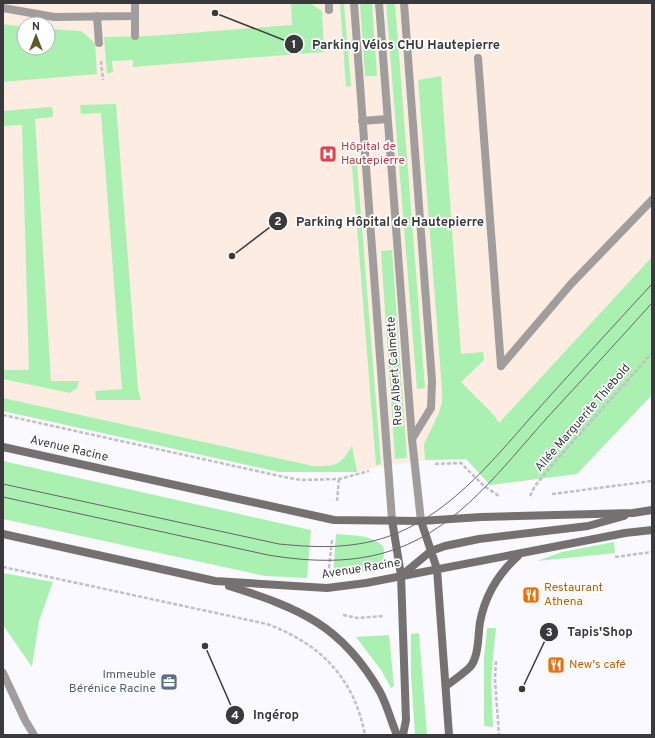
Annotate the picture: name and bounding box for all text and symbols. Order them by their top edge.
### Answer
north arrow [16,16,56,56]
text: N [32,20,40,34]
callout: Parking Vélos CHU Hautepierre [284,32,508,57]
text: 1 [292,37,296,53]
text: Parking Vélos CHU Hautepierre [312,38,500,54]
place label: Hôpital de Hautepierre [341,139,405,169]
hospital icon: Hôpital de Hautepierre [318,144,338,164]
callout: Parking Hôpital de Hautepierre [268,209,492,234]
text: 2 [274,214,282,230]
text: Parking Hôpital de Hautepierre [296,215,484,231]
street label: Rue Albert Calmette [383,316,407,426]
street label: Allée Marguerite Thiebold [532,361,634,475]
street label: Avenue Racine [28,432,110,466]
street label: Avenue Racine [320,555,402,583]
place label: Restaurant Athena [544,580,603,610]
restaurant icon: Restaurant Athena [521,585,541,605]
callout: Tapis'Shop [539,619,641,644]
text: 3 [545,625,553,641]
text: Tapis'Shop [567,625,633,641]
restaurant icon: New's café [546,655,566,675]
place label: New's café [569,657,626,673]
place label: Immeuble Bérénice Racine [69,667,156,697]
office icon: Immeuble Bérénice Racine [159,672,179,692]
callout: Ingérop [225,702,307,727]
text: 4 [231,708,239,724]
text: Ingérop [253,708,299,724]

